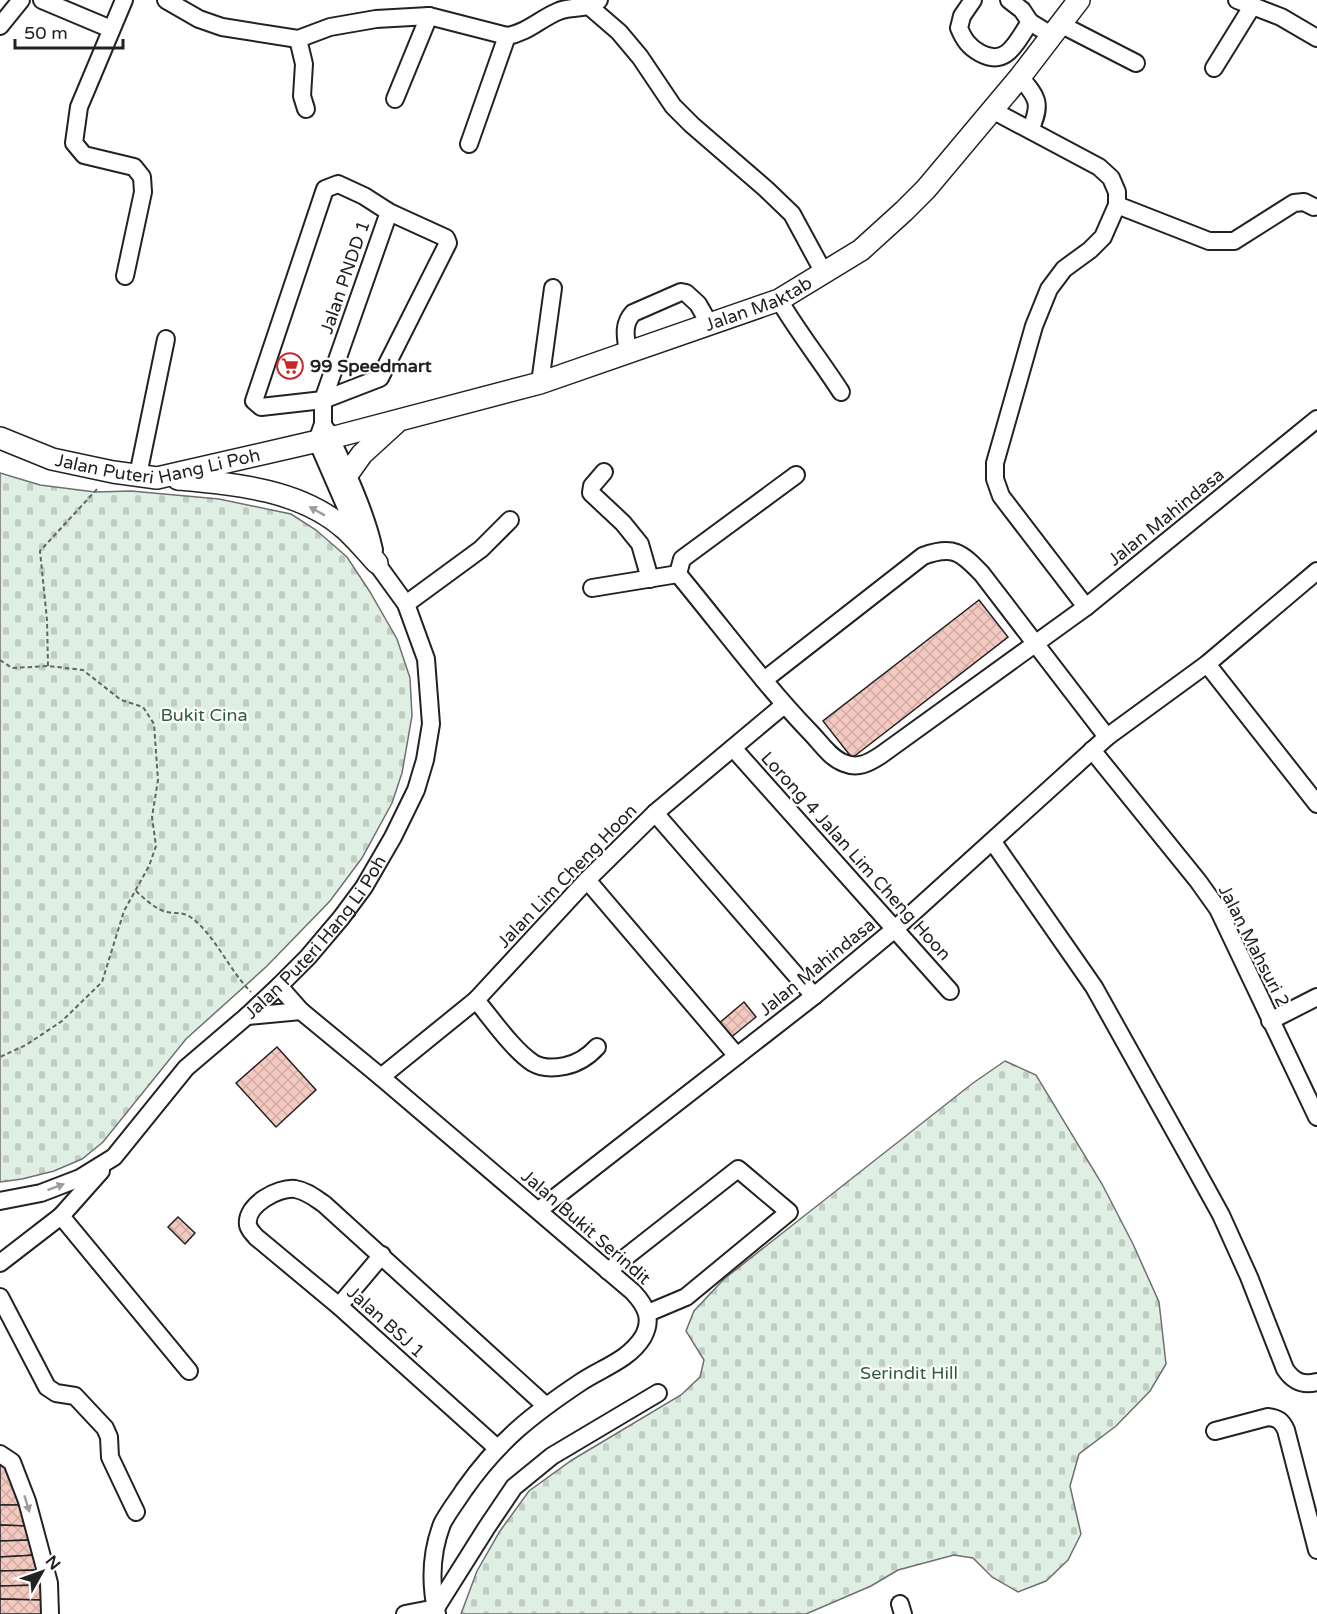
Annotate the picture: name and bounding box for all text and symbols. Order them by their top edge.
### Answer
scale bar [15,12,123,50]
text: 50 m [24,22,68,44]
street label: Jalan PNDD 1 [315,217,375,337]
street label: Jalan Maktab [702,271,816,336]
supermarket icon: 99 Speedmart [275,351,305,381]
place label: 99 Speedmart [310,355,432,377]
street label: Jalan Puteri Hang Li Poh [53,444,262,489]
street label: Jalan Mahindasa [1104,463,1228,571]
one-way arrow [309,506,326,516]
park label: Bukit Cina [160,704,248,726]
street label: Lorong 4 Jalan Lim Cheng Hoon [756,747,956,965]
street label: Jalan Lim Cheng Hoon [493,799,641,953]
street label: Jalan Puteri Hang Li Poh [240,851,391,1024]
street label: Jalan Mahsuri 2 [1214,881,1294,1011]
street label: Jalan Mahindasa [755,913,879,1021]
street label: Jalan Bukit Serindit [517,1165,655,1289]
one-way arrow [48,1182,66,1192]
street label: Jalan BSJ 1 [343,1281,429,1363]
park label: Serindit Hill [860,1362,958,1384]
one-way arrow [23,1495,32,1513]
north arrow [12,1542,72,1602]
text: N [41,1552,65,1574]

